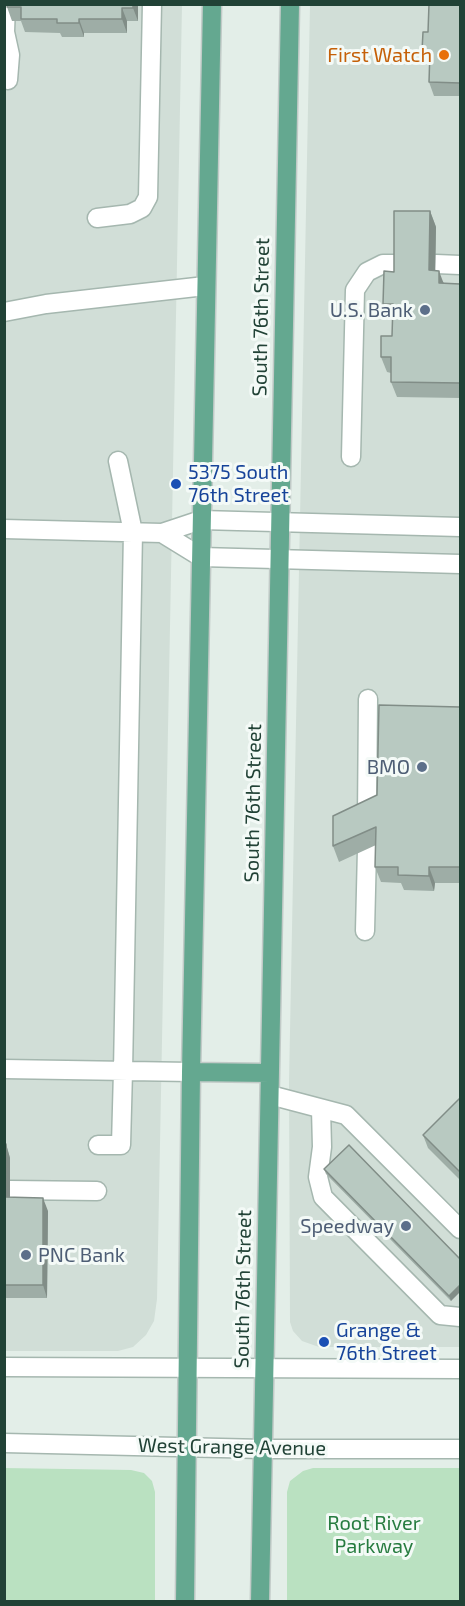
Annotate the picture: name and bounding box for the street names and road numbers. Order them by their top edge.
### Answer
street label: South 76th Street [248,237,274,397]
street label: South 76th Street [240,723,266,883]
street label: South 76th Street [230,1209,256,1369]
street label: West Grange Avenue [138,1433,326,1461]

